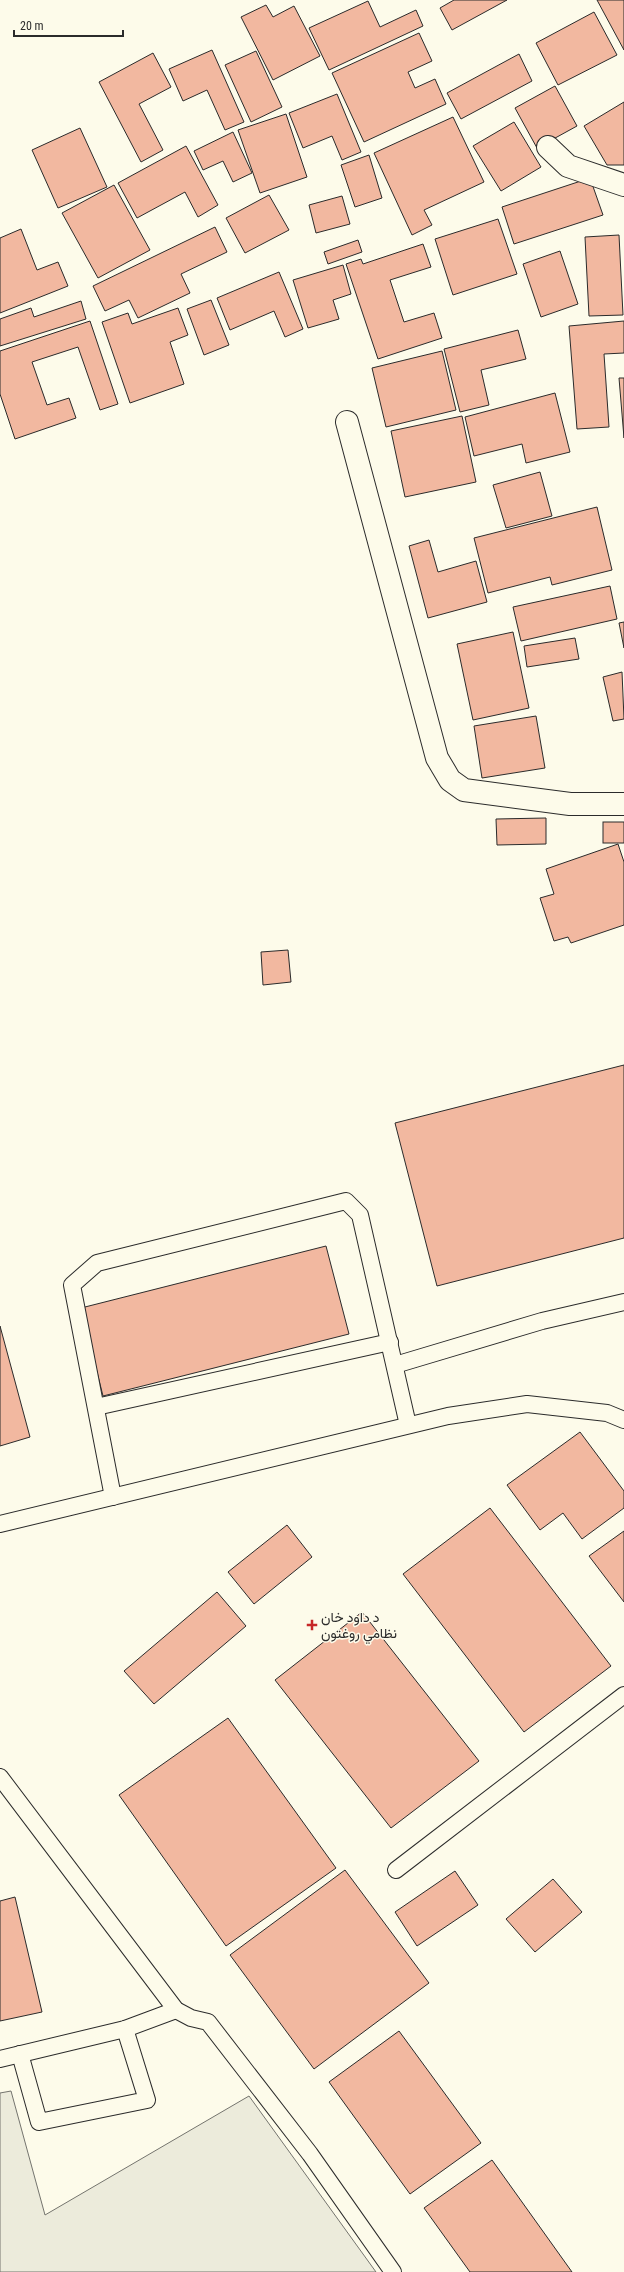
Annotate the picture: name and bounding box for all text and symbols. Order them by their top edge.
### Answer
scale bar [14,12,123,38]
text: 20 m [20,19,44,33]
place label: د داود خان نظامي روغتون [321,1609,397,1645]
marker: د داود خان نظامي روغتون [306,1619,318,1631]

